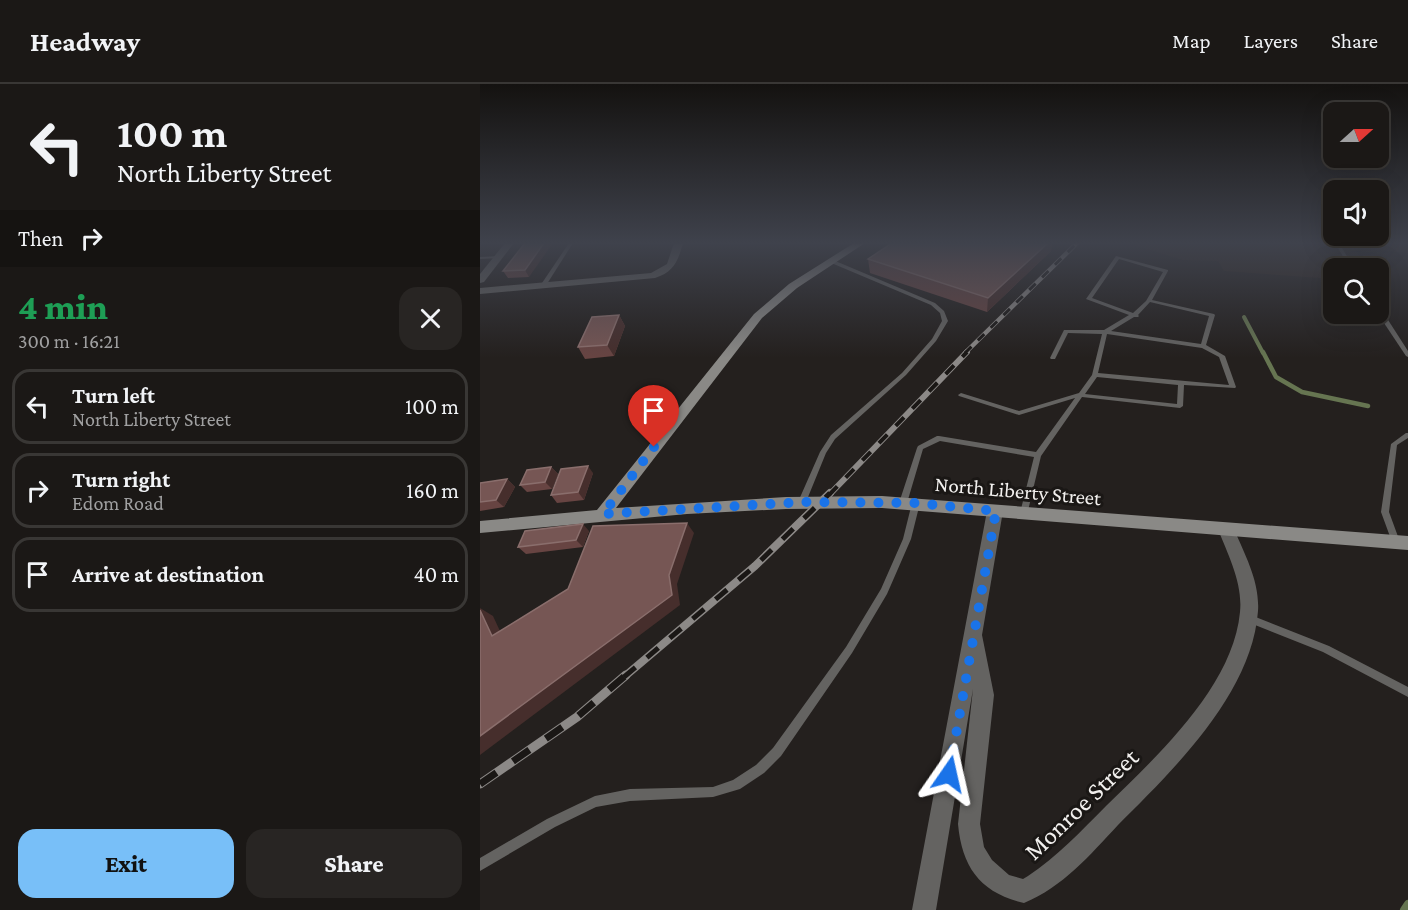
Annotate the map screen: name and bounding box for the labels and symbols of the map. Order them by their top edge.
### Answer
north arrow [1323,102,1389,168]
pin [628,385,679,447]
street label: North Liberty Street [934,472,1103,510]
position arrow [917,742,981,806]
street label: Monroe Street [1018,743,1145,866]

